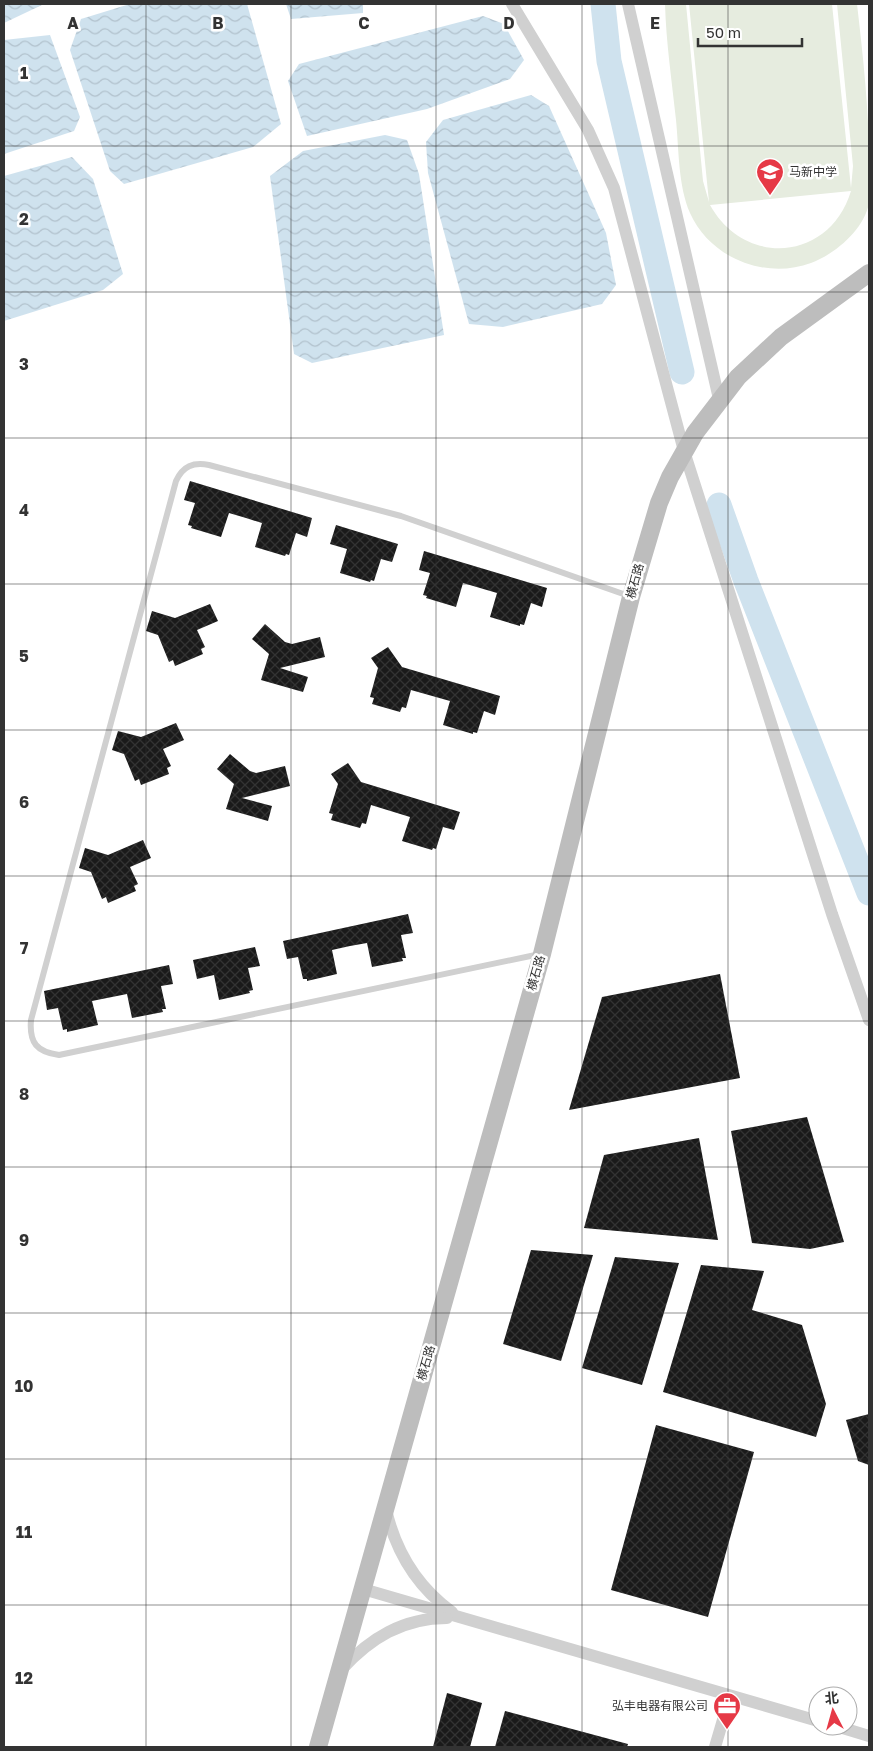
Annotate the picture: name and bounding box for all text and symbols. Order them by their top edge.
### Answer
text: A [67,13,79,33]
text: B [212,13,224,33]
text: C [358,13,370,33]
text: D [503,13,515,33]
text: E [650,13,660,33]
scale bar [698,15,802,47]
text: 50 m [706,23,741,41]
text: 1 [20,63,28,83]
school or university icon: 马新中学 [755,157,785,196]
place label: 马新中学 [789,164,837,179]
text: 2 [19,209,29,229]
text: 3 [19,354,29,374]
text: 4 [19,500,29,520]
street label: 横石路 [623,562,646,600]
text: 5 [19,646,29,666]
text: 6 [19,792,29,812]
text: 7 [20,938,29,958]
street label: 横石路 [523,953,548,992]
text: 8 [19,1084,29,1104]
text: 9 [19,1230,29,1250]
street label: 横石路 [413,1343,438,1382]
text: 10 [15,1376,33,1396]
text: 11 [16,1522,32,1542]
text: 12 [15,1668,33,1688]
north arrow [808,1686,858,1736]
text: 北 [824,1688,839,1707]
office icon: 弘丰电器有限公司 [712,1691,742,1730]
place label: 弘丰电器有限公司 [612,1698,708,1713]

